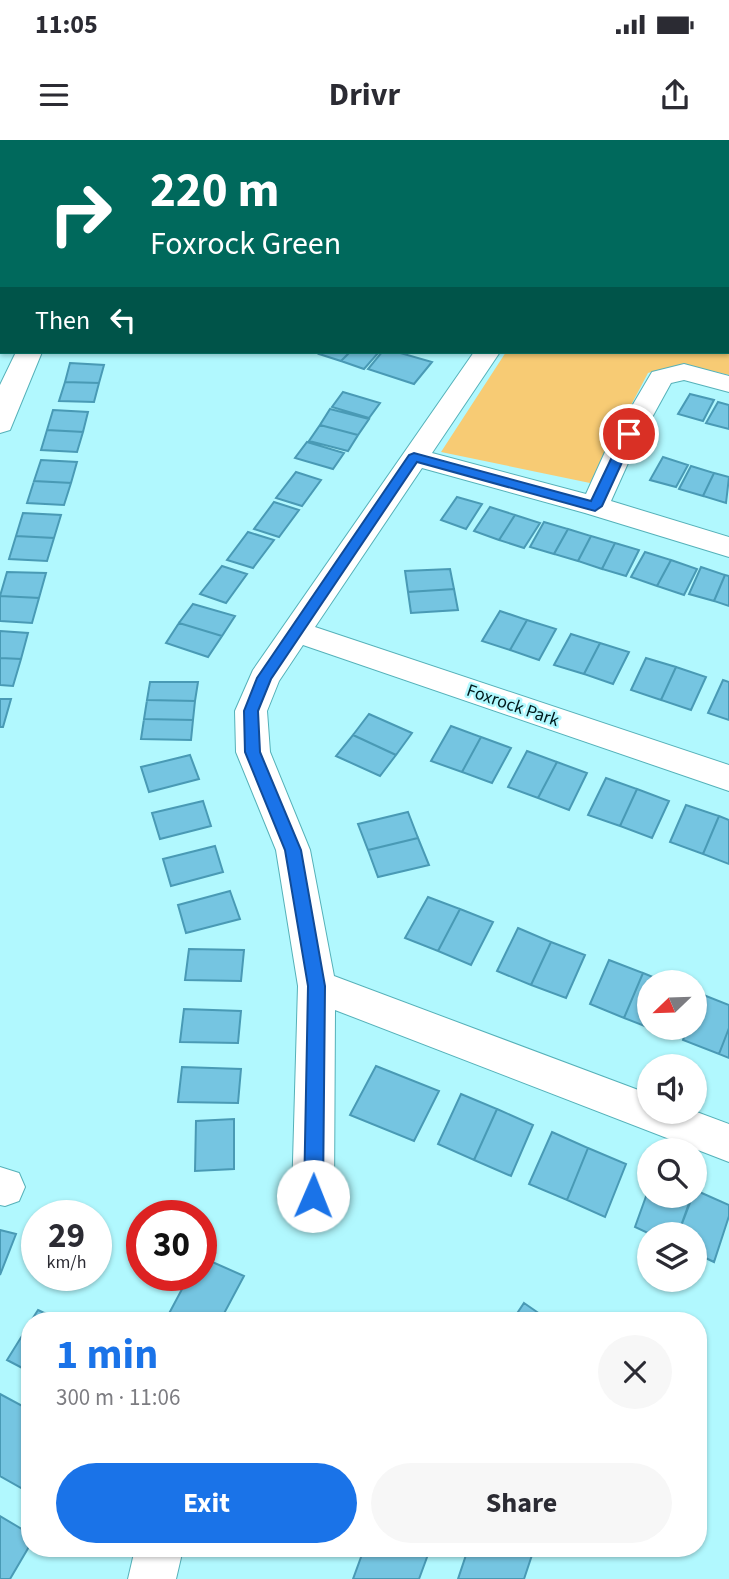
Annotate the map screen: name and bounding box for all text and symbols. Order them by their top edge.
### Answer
text: 11:05 [35,6,98,43]
text: Drivr [329,72,400,118]
icon: menu [35,76,73,114]
icon: share [656,76,694,114]
text: 220 m [150,156,279,226]
icon: right [35,168,126,259]
text: Foxrock Green [150,221,341,267]
icon: left [104,301,142,339]
text: Then [35,302,90,339]
pin [599,404,659,464]
icon: arrive [610,415,648,453]
street label: Foxrock Park [463,678,563,733]
north arrow [637,970,707,1040]
map controls [637,970,707,1292]
button: sound [637,1054,707,1124]
button: search [637,1138,707,1208]
position arrow [276,1159,350,1233]
speed limit sign: 30 [126,1200,217,1291]
text: 29 [48,1211,85,1261]
button: layers [637,1222,707,1292]
text: km/h [47,1250,86,1275]
text: 1 min [56,1325,158,1385]
button: close [598,1335,672,1409]
text: 300 m · 11:06 [56,1381,180,1414]
button: Exit [56,1463,357,1543]
button: Share [371,1463,672,1543]

